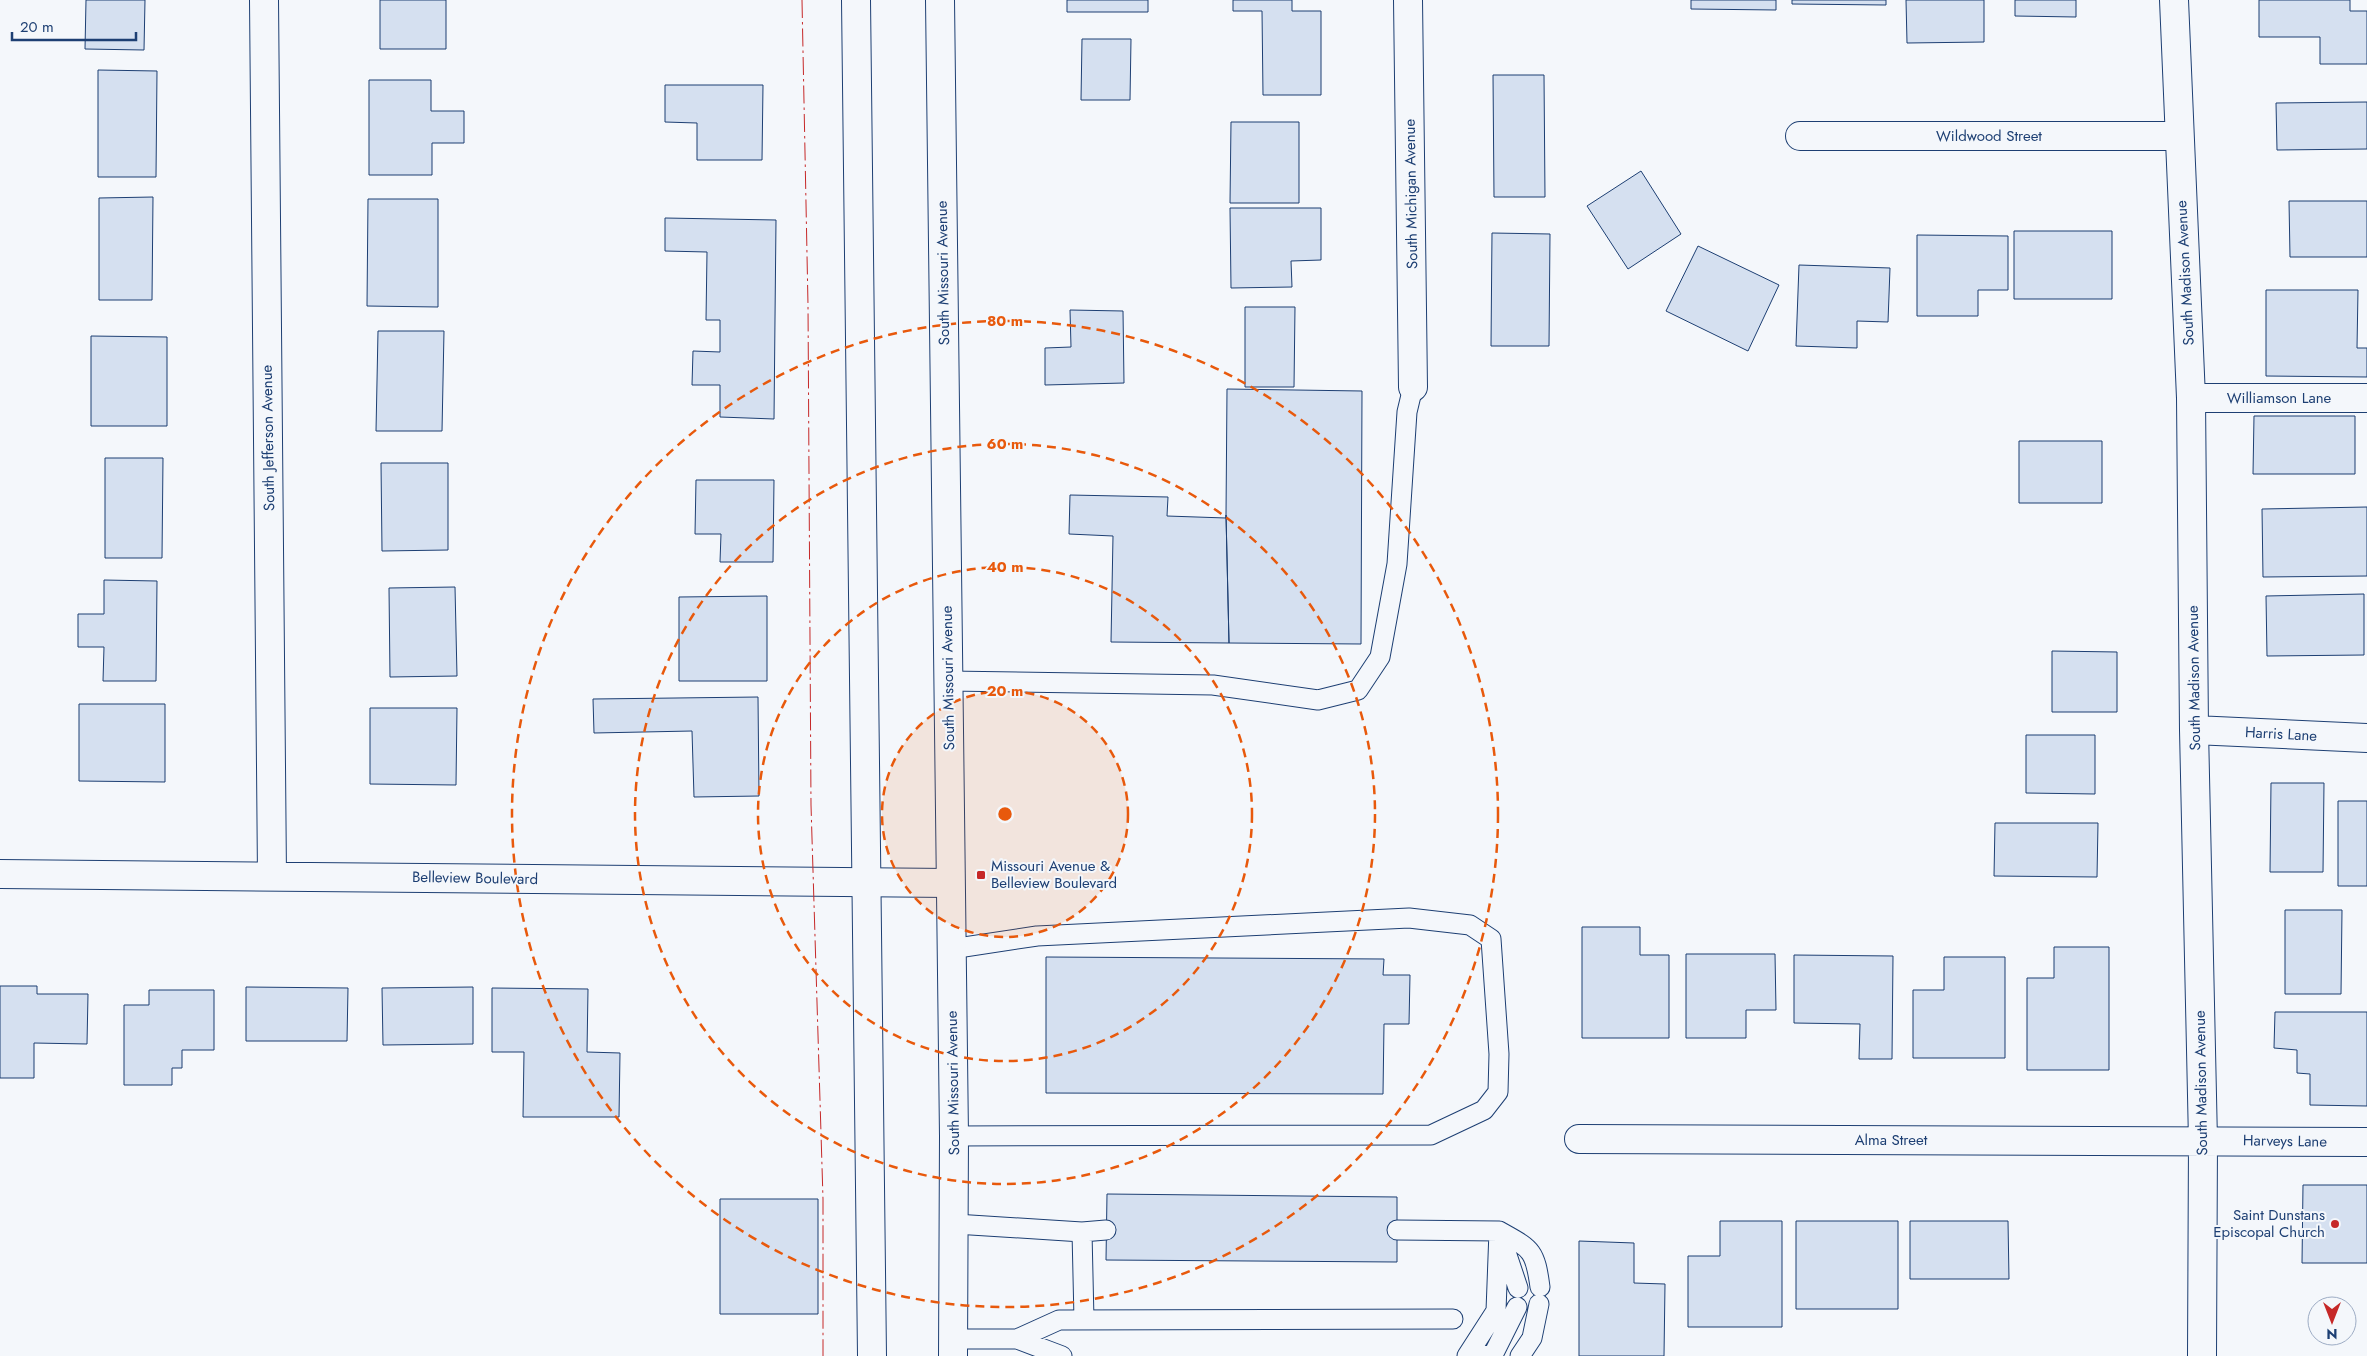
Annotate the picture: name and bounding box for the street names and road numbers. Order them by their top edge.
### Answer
street label: South Michigan Avenue [1399,118,1423,269]
street label: Wildwood Street [1936,125,2042,147]
street label: South Missouri Avenue [931,200,955,346]
street label: South Madison Avenue [2170,200,2200,346]
street label: South Jefferson Avenue [256,364,280,511]
street label: Williamson Lane [2227,387,2332,409]
street label: South Missouri Avenue [936,605,960,751]
street label: South Madison Avenue [2182,605,2206,751]
street label: Harris Lane [2244,721,2318,747]
street label: Belleview Boulevard [412,866,538,890]
street label: South Missouri Avenue [941,1010,965,1156]
street label: South Madison Avenue [2189,1010,2213,1156]
street label: Alma Street [1855,1129,1928,1151]
street label: Harveys Lane [2243,1129,2328,1153]

